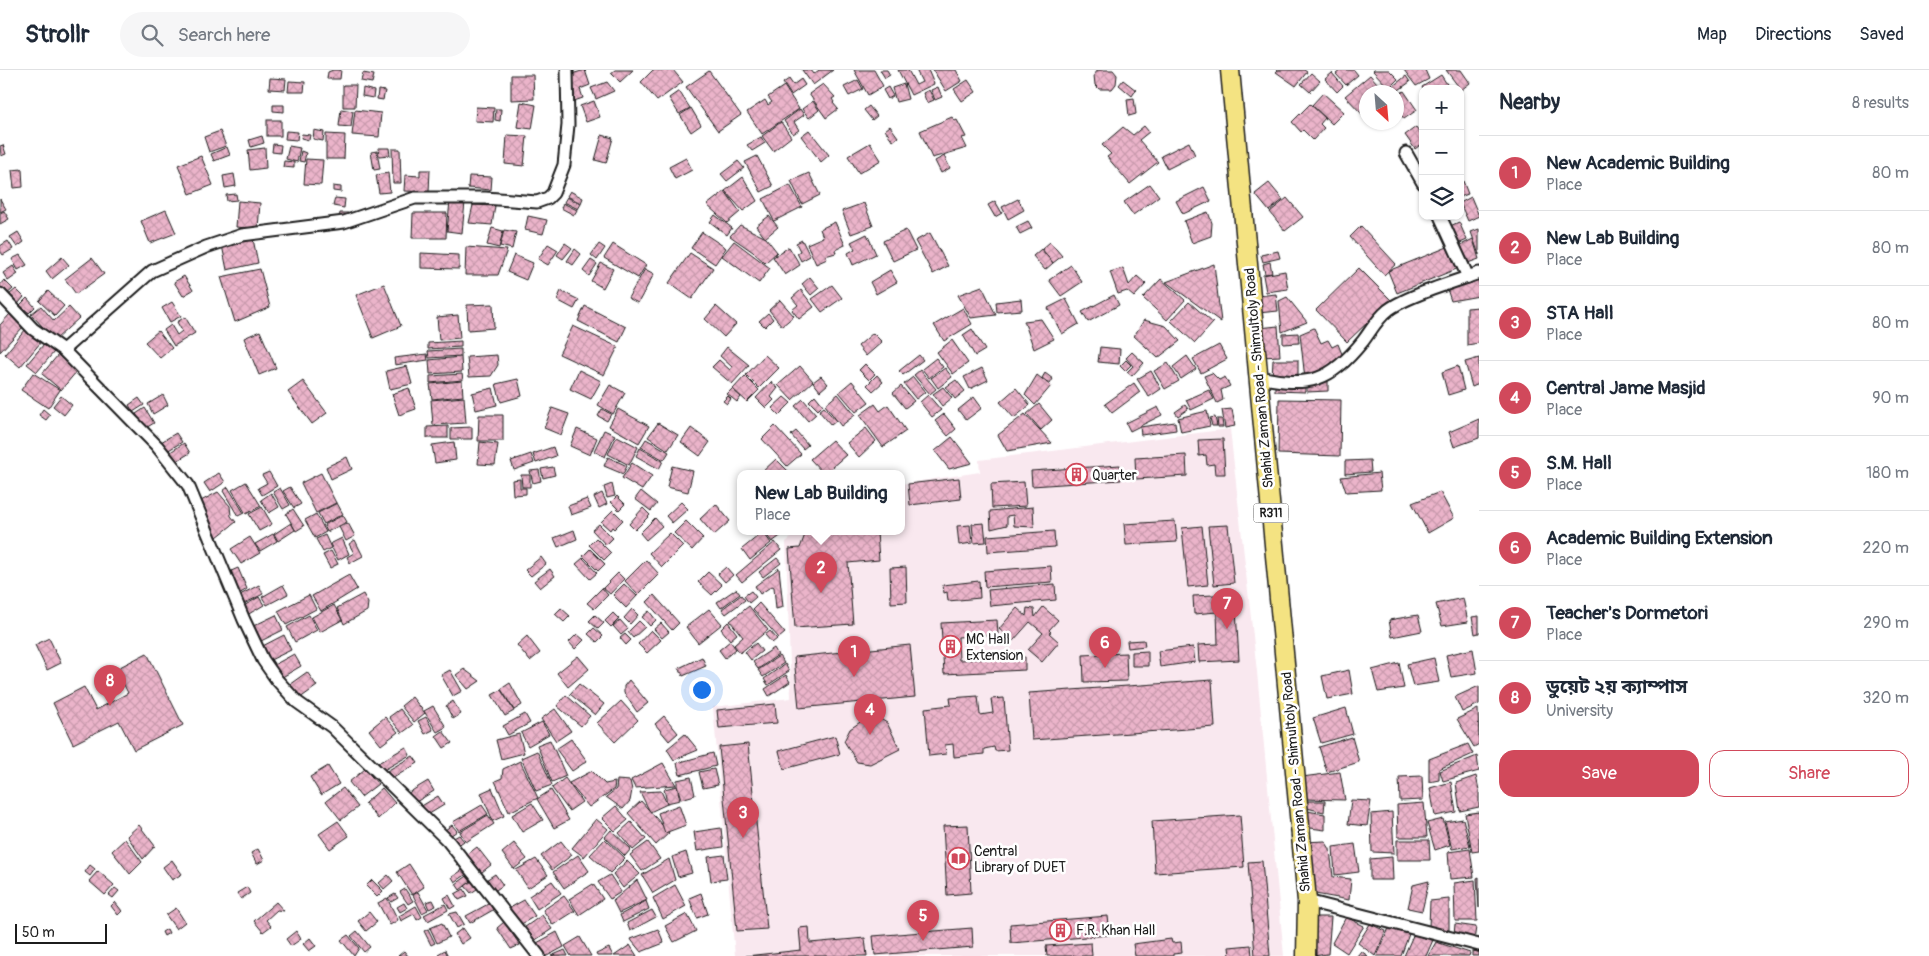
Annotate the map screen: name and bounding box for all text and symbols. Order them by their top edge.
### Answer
search box [120,12,470,57]
text: Strollr [25,20,90,49]
icon: search [138,21,166,49]
text: Search here [178,23,270,47]
text: Map [1697,23,1727,46]
text: Directions [1755,23,1831,46]
text: Saved [1859,23,1904,46]
north arrow [1359,85,1404,130]
map controls [1419,85,1464,220]
button: + [1419,85,1464,130]
text: Nearby [1499,89,1560,116]
text: 8 results [1852,93,1909,113]
button: − [1419,130,1464,175]
text: New Academic Building [1546,151,1730,175]
text: 1 [1512,163,1518,183]
text: 80 m [1872,163,1909,183]
button: layers [1419,175,1464,220]
text: Place [1546,175,1582,195]
text: New Lab Building [1546,226,1679,250]
text: 2 [1511,238,1519,258]
text: 80 m [1872,238,1909,258]
text: Place [1546,250,1582,270]
street label: Shahid Zaman Road - Shimultoly Road [1241,267,1277,489]
text: STA Hall [1546,301,1613,325]
text: 3 [1511,313,1519,333]
text: 80 m [1872,313,1909,333]
text: Place [1546,325,1582,345]
text: Central Jame Masjid [1546,376,1706,400]
text: 4 [1510,388,1520,408]
text: 90 m [1872,388,1909,408]
text: Place [1546,400,1582,420]
text: S.M. Hall [1546,451,1612,475]
building icon: Quarter [1064,463,1088,487]
text: 5 [1511,463,1519,483]
text: 180 m [1866,463,1909,483]
place label: Quarter [1092,467,1137,484]
popup [737,470,905,535]
text: Place [1546,475,1582,495]
text: New Lab Building [754,481,888,505]
road number: R311 [1254,503,1288,522]
text: Place [754,505,791,525]
text: Academic Building Extension [1546,526,1773,550]
text: 6 [1510,538,1520,558]
text: 220 m [1863,538,1909,558]
text: Place [1546,550,1582,570]
pin: 2 [805,552,837,593]
pin: 7 [1211,588,1243,629]
text: Teacher's Dormetori [1546,601,1708,625]
text: 7 [1511,613,1519,633]
text: 290 m [1863,613,1909,633]
text: Place [1546,625,1582,645]
pin: 6 [1089,627,1121,668]
place label: MC Hall Extension [966,631,1024,664]
building icon: MC Hall Extension [938,635,962,659]
pin: 1 [838,636,870,677]
pin: 8 [94,665,126,706]
street label: Shahid Zaman Road - Shimultoly Road [1278,671,1314,893]
text: ডুয়েট ২য় ক্যাম্পাস [1546,675,1687,699]
your location [689,677,715,703]
text: 8 [1511,688,1519,708]
text: 320 m [1863,688,1909,708]
pin: 4 [854,694,886,735]
text: University [1546,701,1613,721]
button: Save [1499,750,1699,797]
button: Share [1709,750,1909,797]
pin: 3 [727,797,759,838]
place label: Central Library of DUET [974,843,1066,876]
library icon: Central Library of DUET [946,847,970,871]
pin: 5 [907,900,939,941]
building icon: F.R. Khan Hall [1048,918,1072,942]
scale bar [15,921,108,944]
place label: F.R. Khan Hall [1076,922,1155,939]
text: 50 m [22,924,55,941]

